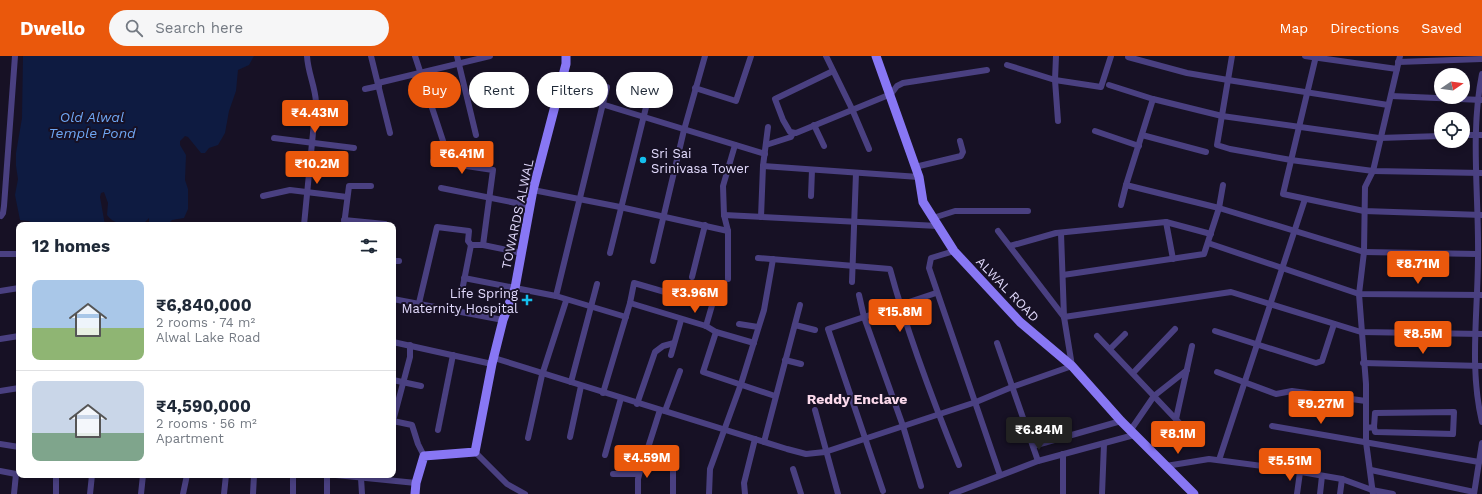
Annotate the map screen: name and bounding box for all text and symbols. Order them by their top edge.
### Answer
search box [109,10,389,46]
text: Dwello [20,17,85,40]
icon: search [123,17,145,39]
text: Search here [155,19,243,37]
text: Map [1280,20,1308,36]
text: Directions [1330,20,1399,36]
text: Saved [1421,20,1462,36]
north arrow [1434,68,1470,104]
map controls [1434,68,1470,148]
chip: Buy [408,72,461,108]
chip: Rent [469,72,529,108]
chip: Filters [537,72,608,108]
chip: New [616,72,673,108]
pin: ₹4.43M [282,100,348,134]
text: ₹4.43M [291,105,339,120]
water label: Old Alwal Temple Pond [48,109,136,141]
button: locate [1434,112,1470,148]
pin: ₹6.41M [429,141,495,175]
text: ₹6.41M [439,146,485,161]
place label: Sri Sai Srinivasa Tower [651,146,749,176]
pin: ₹10.2M [284,151,350,185]
marker: Sri Sai Srinivasa Tower [638,155,648,165]
text: ₹10.2M [294,156,340,171]
street label: TOWARDS ALWAL [499,158,536,270]
icon: filters [358,235,380,257]
text: 12 homes [32,236,110,256]
pin: ₹8.71M [1385,251,1451,285]
street label: ALWAL ROAD [973,254,1042,325]
text: ₹8.71M [1396,256,1440,271]
pin: ₹3.96M [662,280,728,314]
text: ₹3.96M [671,285,719,300]
place label: Life Spring Maternity Hospital [401,286,518,316]
marker: Life Spring Maternity Hospital [521,294,533,306]
text: ₹6,840,000 [156,295,252,315]
icon: home [64,296,112,344]
pin: ₹15.8M [867,299,933,333]
text: ₹15.8M [878,304,922,319]
text: 2 rooms · 74 m² [156,315,255,330]
pin: ₹8.5M [1395,321,1451,355]
text: ₹8.5M [1403,326,1443,341]
text: Alwal Lake Road [156,330,260,345]
district label: Reddy Enclave [807,391,907,407]
pin: ₹9.27M [1288,391,1354,425]
text: ₹4,590,000 [156,396,251,416]
text: ₹9.27M [1298,396,1344,411]
icon: home [64,397,112,445]
text: 2 rooms · 56 m² [156,416,257,431]
pin: ₹6.84M [1006,417,1072,451]
pin: ₹8.1M [1150,421,1206,455]
text: ₹6.84M [1015,422,1063,437]
text: ₹8.1M [1160,426,1196,441]
text: Apartment [156,431,224,446]
pin: ₹4.59M [614,445,680,479]
pin: ₹5.51M [1257,448,1323,482]
text: ₹4.59M [623,450,671,465]
text: ₹5.51M [1268,453,1312,468]

